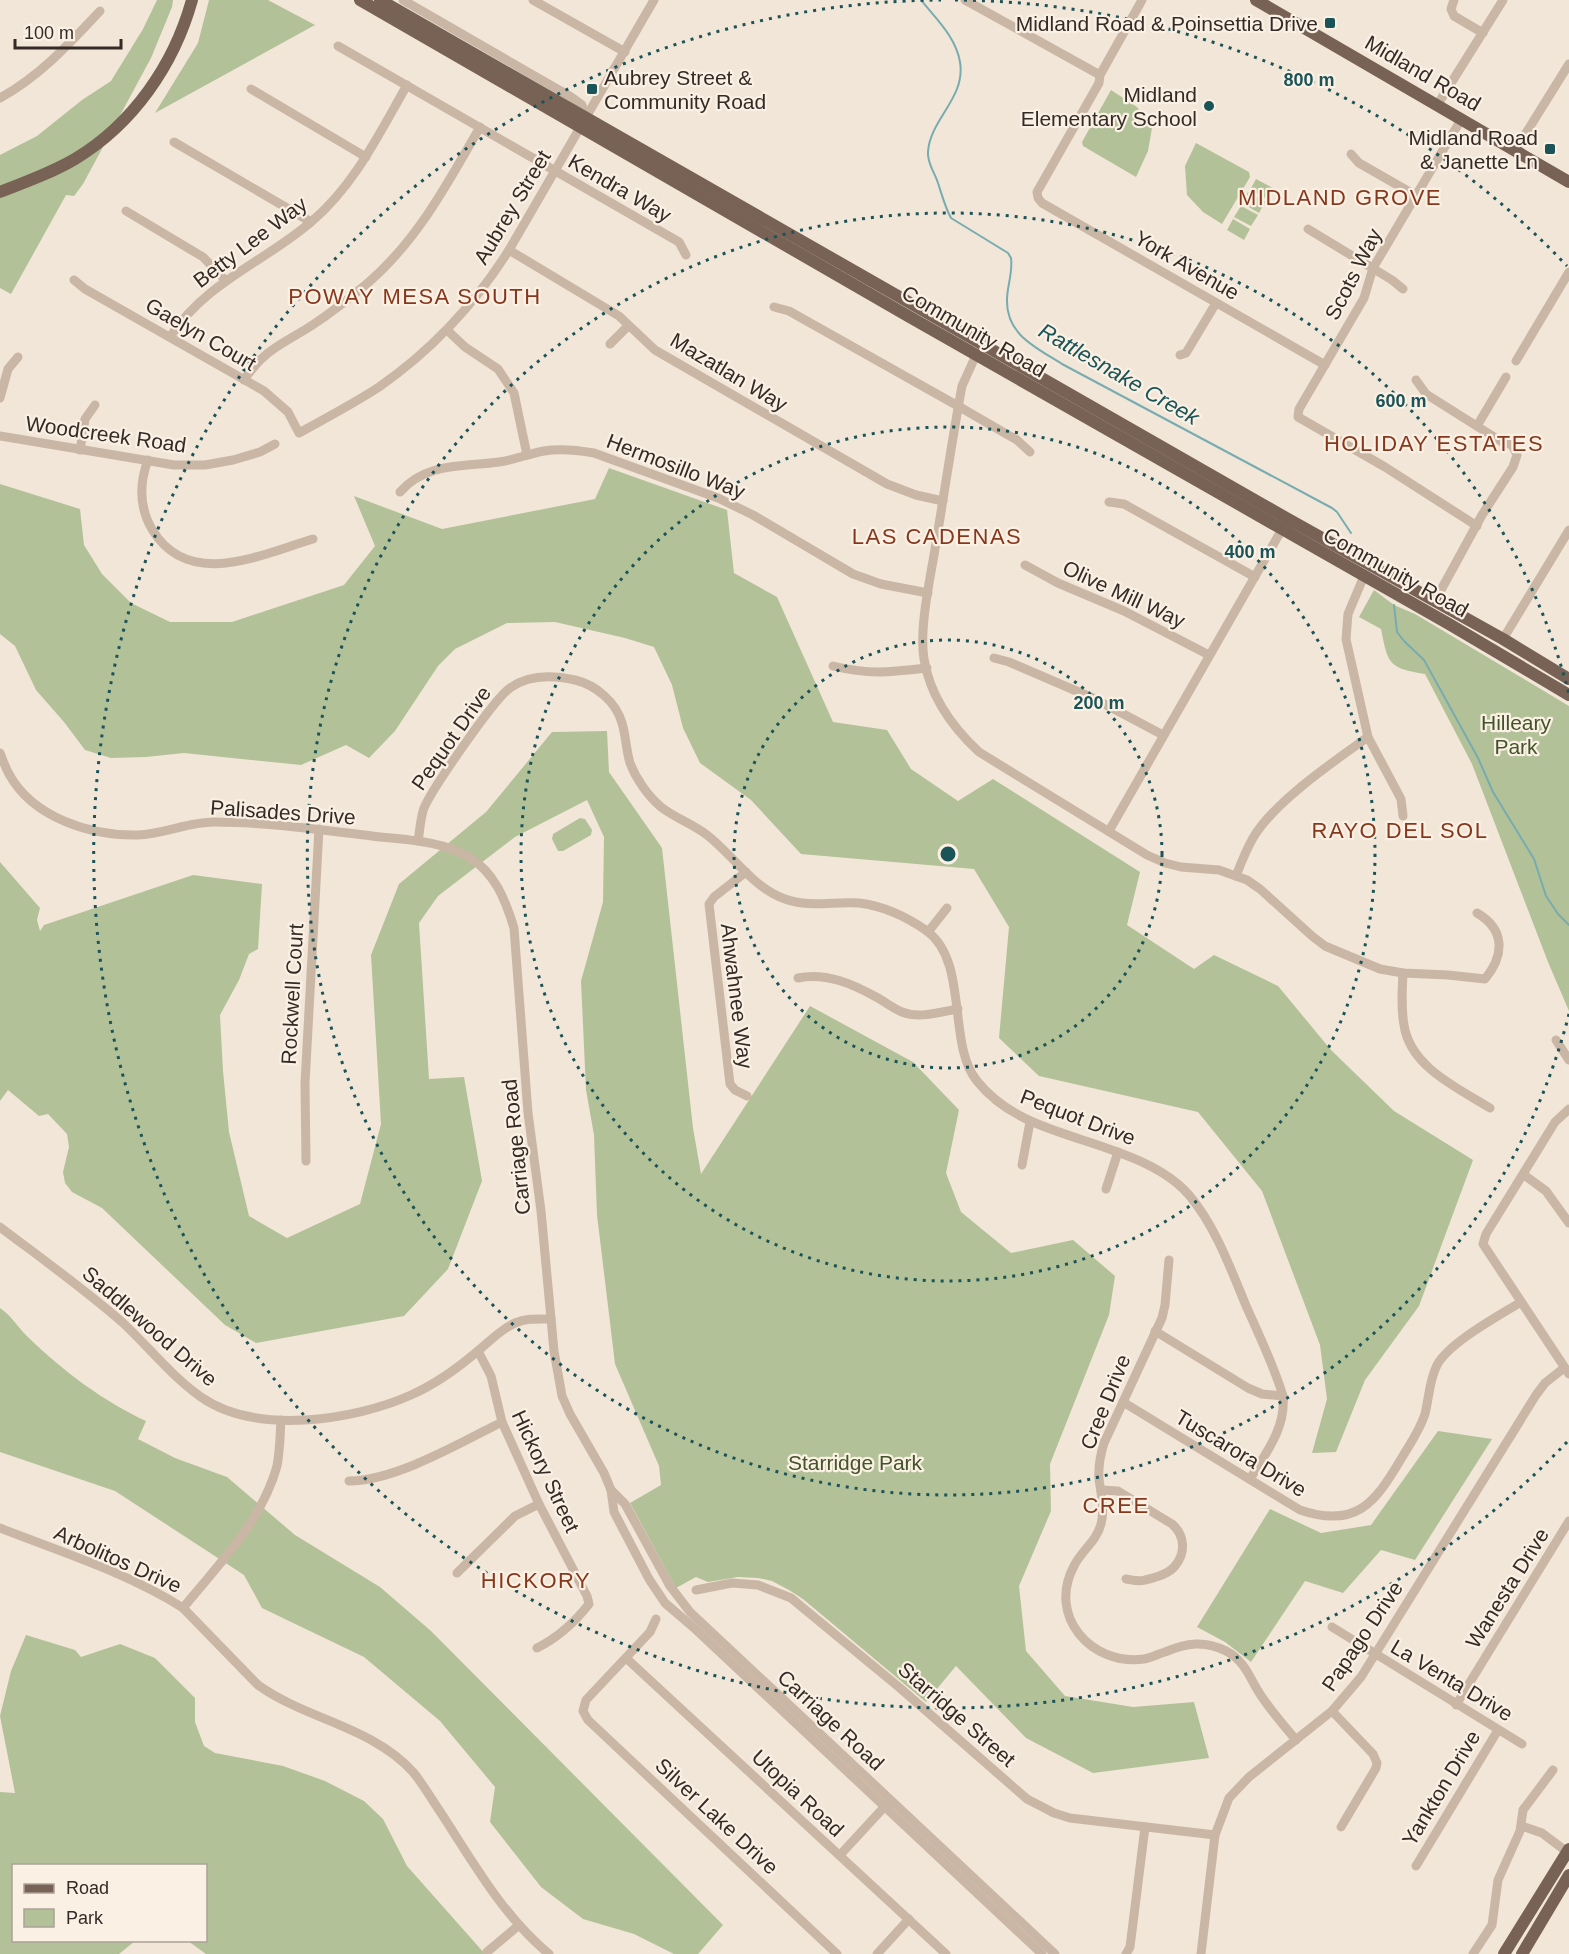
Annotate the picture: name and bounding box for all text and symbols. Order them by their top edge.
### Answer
scale bar [15,12,122,50]
place label: Midland Road & Poinsettia Drive [1016,12,1318,35]
marker: Midland Road & Poinsettia Drive [1323,16,1337,30]
text: 100 m [24,23,74,43]
street label: Midland Road [1361,31,1485,115]
place label: Aubrey Street & Community Road [604,66,766,113]
text: 800 m [1283,70,1335,90]
marker: Aubrey Street & Community Road [585,82,599,96]
place label: Midland Elementary School [1021,83,1197,130]
marker: Midland Elementary School [1202,99,1216,113]
place label: Midland Road & Janette Ln [1408,126,1538,173]
marker: Midland Road & Janette Ln [1543,142,1557,156]
street label: Aubrey Street [469,146,555,268]
street label: Kendra Way [565,149,676,227]
district label: MIDLAND GROVE [1238,185,1442,210]
street label: Betty Lee Way [189,192,312,292]
street label: Scots Way [1320,224,1386,324]
street label: York Avenue [1131,226,1243,304]
street label: Community Road [898,280,1050,382]
district label: POWAY MESA SOUTH [288,284,542,309]
street label: Gaelyn Court [142,293,260,375]
water label: Rattlesnake Creek [1034,318,1204,431]
street label: Mazatlan Way [666,328,792,416]
text: 600 m [1375,391,1427,411]
street label: Woodcreek Road [24,411,188,457]
street label: Hermosillo Way [604,429,749,503]
district label: HOLIDAY ESTATES [1324,431,1544,456]
street label: Community Road [1319,523,1473,621]
district label: LAS CADENAS [852,524,1022,549]
text: 400 m [1224,542,1276,562]
street label: Olive Mill Way [1059,556,1189,633]
street label: Pequot Drive [407,682,495,794]
text: 200 m [1073,693,1125,713]
park label: Hilleary Park [1481,711,1552,758]
street label: Palisades Drive [209,795,357,829]
district label: RAYO DEL SOL [1312,818,1488,843]
centre of rings [938,844,958,864]
street label: Ahwahnee Way [717,922,757,1070]
street label: Rockwell Court [277,923,307,1065]
street label: Carriage Road [497,1078,535,1216]
street label: Pequot Drive [1017,1085,1139,1149]
street label: Saddlewood Drive [78,1261,222,1391]
street label: Cree Drive [1076,1351,1134,1453]
street label: Tuscarora Drive [1171,1405,1311,1501]
street label: Hickory Street [508,1406,584,1536]
park label: Starridge Park [788,1451,923,1474]
district label: CREE [1082,1493,1150,1518]
street label: Arbolitos Drive [51,1521,185,1597]
street label: Wanesta Drive [1461,1524,1553,1652]
district label: HICKORY [481,1568,591,1593]
street label: Papago Drive [1317,1577,1407,1695]
street label: La Venta Drive [1387,1635,1517,1725]
street label: Starridge Street [894,1657,1020,1771]
street label: Carriage Road [773,1665,889,1775]
street label: Yankton Drive [1398,1726,1484,1850]
street label: Utopia Road [747,1745,849,1841]
street label: Silver Lake Drive [651,1753,783,1879]
legend [12,1864,207,1942]
text: Road [66,1878,109,1898]
text: Park [66,1908,104,1928]

